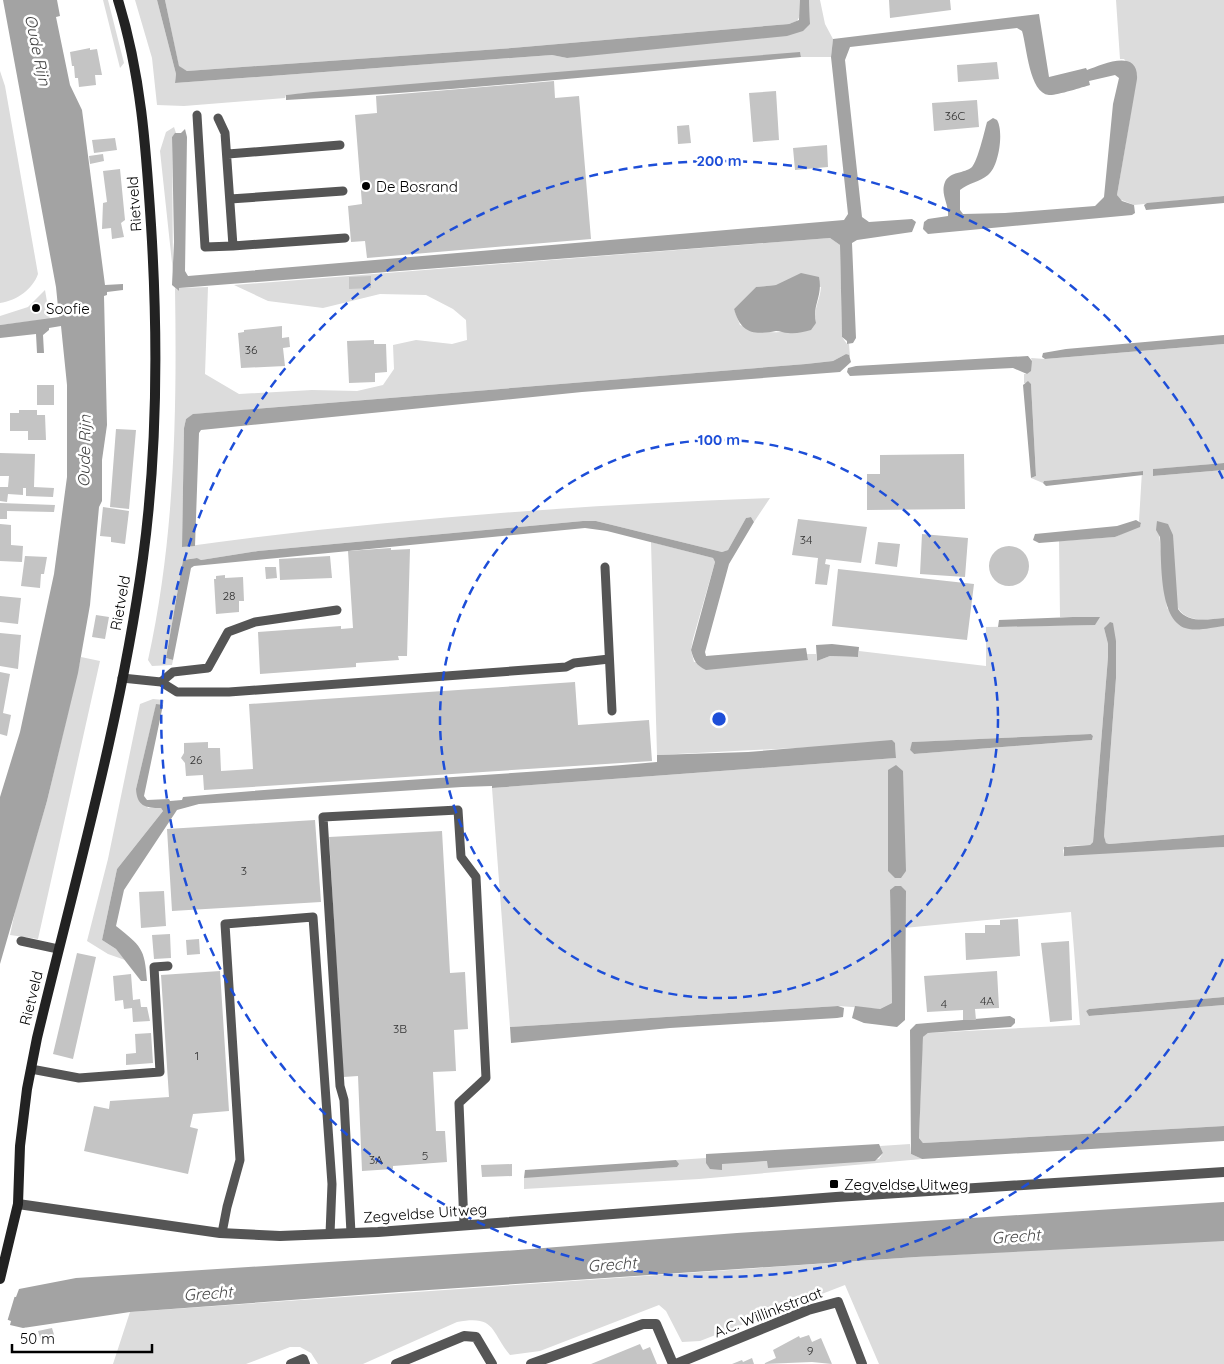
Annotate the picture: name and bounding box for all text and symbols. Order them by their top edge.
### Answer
water label: Oude Rijn [21,13,55,88]
house number: 36C [945,108,965,123]
text: 200 m [697,151,742,170]
street label: Rietveld [123,176,145,232]
place label: De Bosrand [376,177,458,196]
marker: De Bosrand [360,180,372,192]
place label: Soofie [46,299,90,318]
marker: Soofie [30,302,42,314]
house number: 36 [245,342,258,357]
water label: Oude Rijn [73,414,95,487]
text: 100 m [698,430,740,449]
house number: 34 [800,532,812,547]
street label: Rietveld [106,574,134,632]
house number: 28 [222,588,236,603]
centre of rings [710,710,728,728]
house number: 26 [189,752,203,767]
house number: 3 [241,863,247,878]
street label: Rietveld [15,969,47,1027]
house number: 4A [980,993,994,1008]
house number: 4 [941,996,947,1011]
house number: 3B [393,1021,407,1036]
house number: 1 [195,1048,199,1063]
house number: 5 [422,1148,428,1163]
house number: 3A [369,1152,383,1167]
place label: Zegveldse Uitweg [844,1175,968,1194]
marker: Zegveldse Uitweg [828,1178,840,1190]
street label: Zegveldse Uitweg [362,1199,488,1227]
water label: Grecht [991,1224,1043,1248]
water label: Grecht [587,1252,639,1276]
water label: Grecht [183,1281,235,1305]
street label: A.C. Willinkstraat [711,1283,825,1341]
scale bar [12,1322,152,1354]
text: 50 m [20,1329,55,1348]
house number: 9 [807,1343,814,1358]

